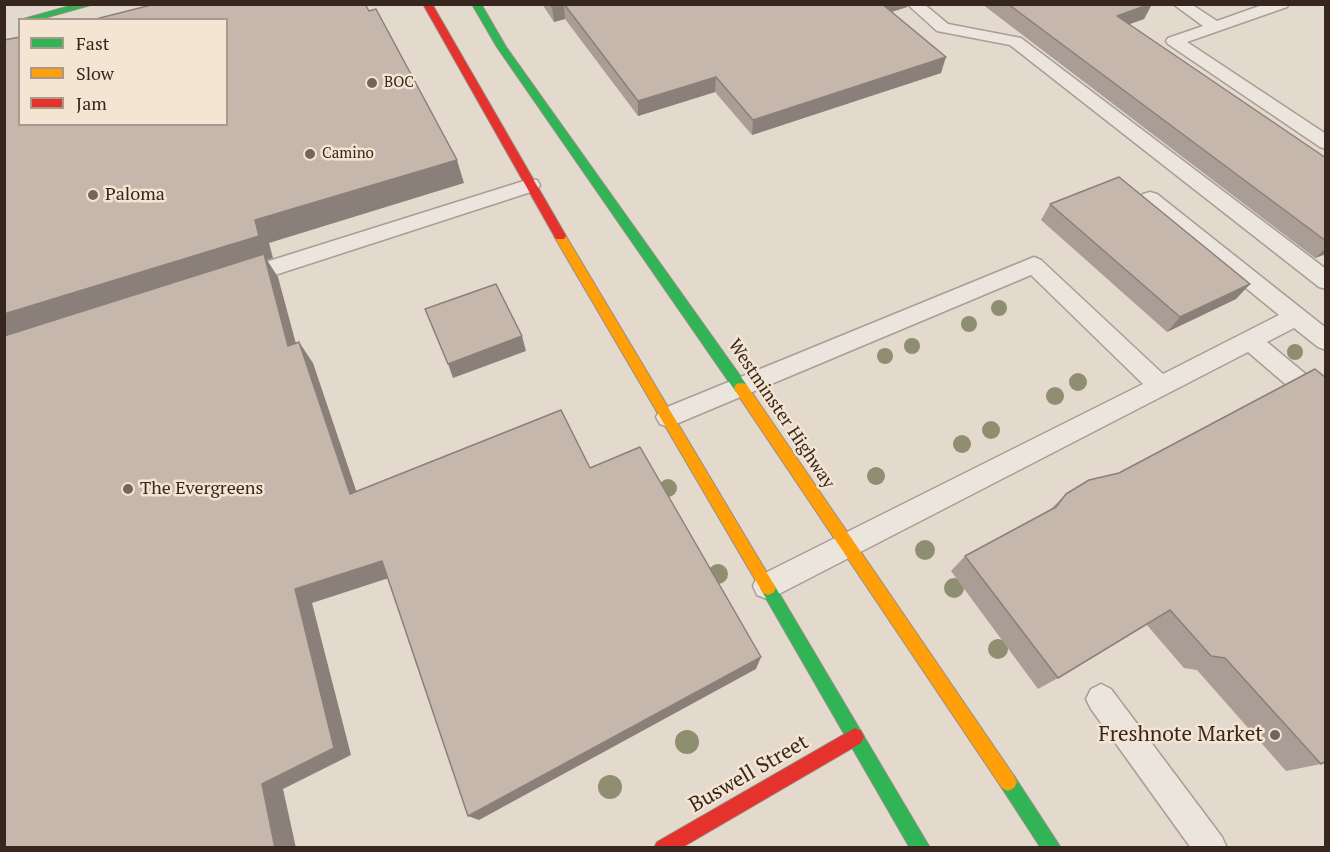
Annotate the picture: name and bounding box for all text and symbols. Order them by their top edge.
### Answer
legend [18,18,228,126]
text: Fast [76,31,109,55]
text: Slow [76,61,114,85]
place label: BOC [384,74,414,92]
marker: BOC [365,76,379,90]
text: Jam [76,91,107,115]
place label: Camino [322,145,374,163]
marker: Camino [303,147,317,161]
place label: Paloma [105,184,165,206]
marker: Paloma [86,188,100,202]
street label: Westminster Highway [723,335,839,493]
place label: The Evergreens [140,478,263,500]
marker: The Evergreens [121,482,135,496]
place label: Freshnote Market [1098,722,1263,748]
marker: Freshnote Market [1268,728,1282,742]
street label: Buswell Street [685,730,813,818]

